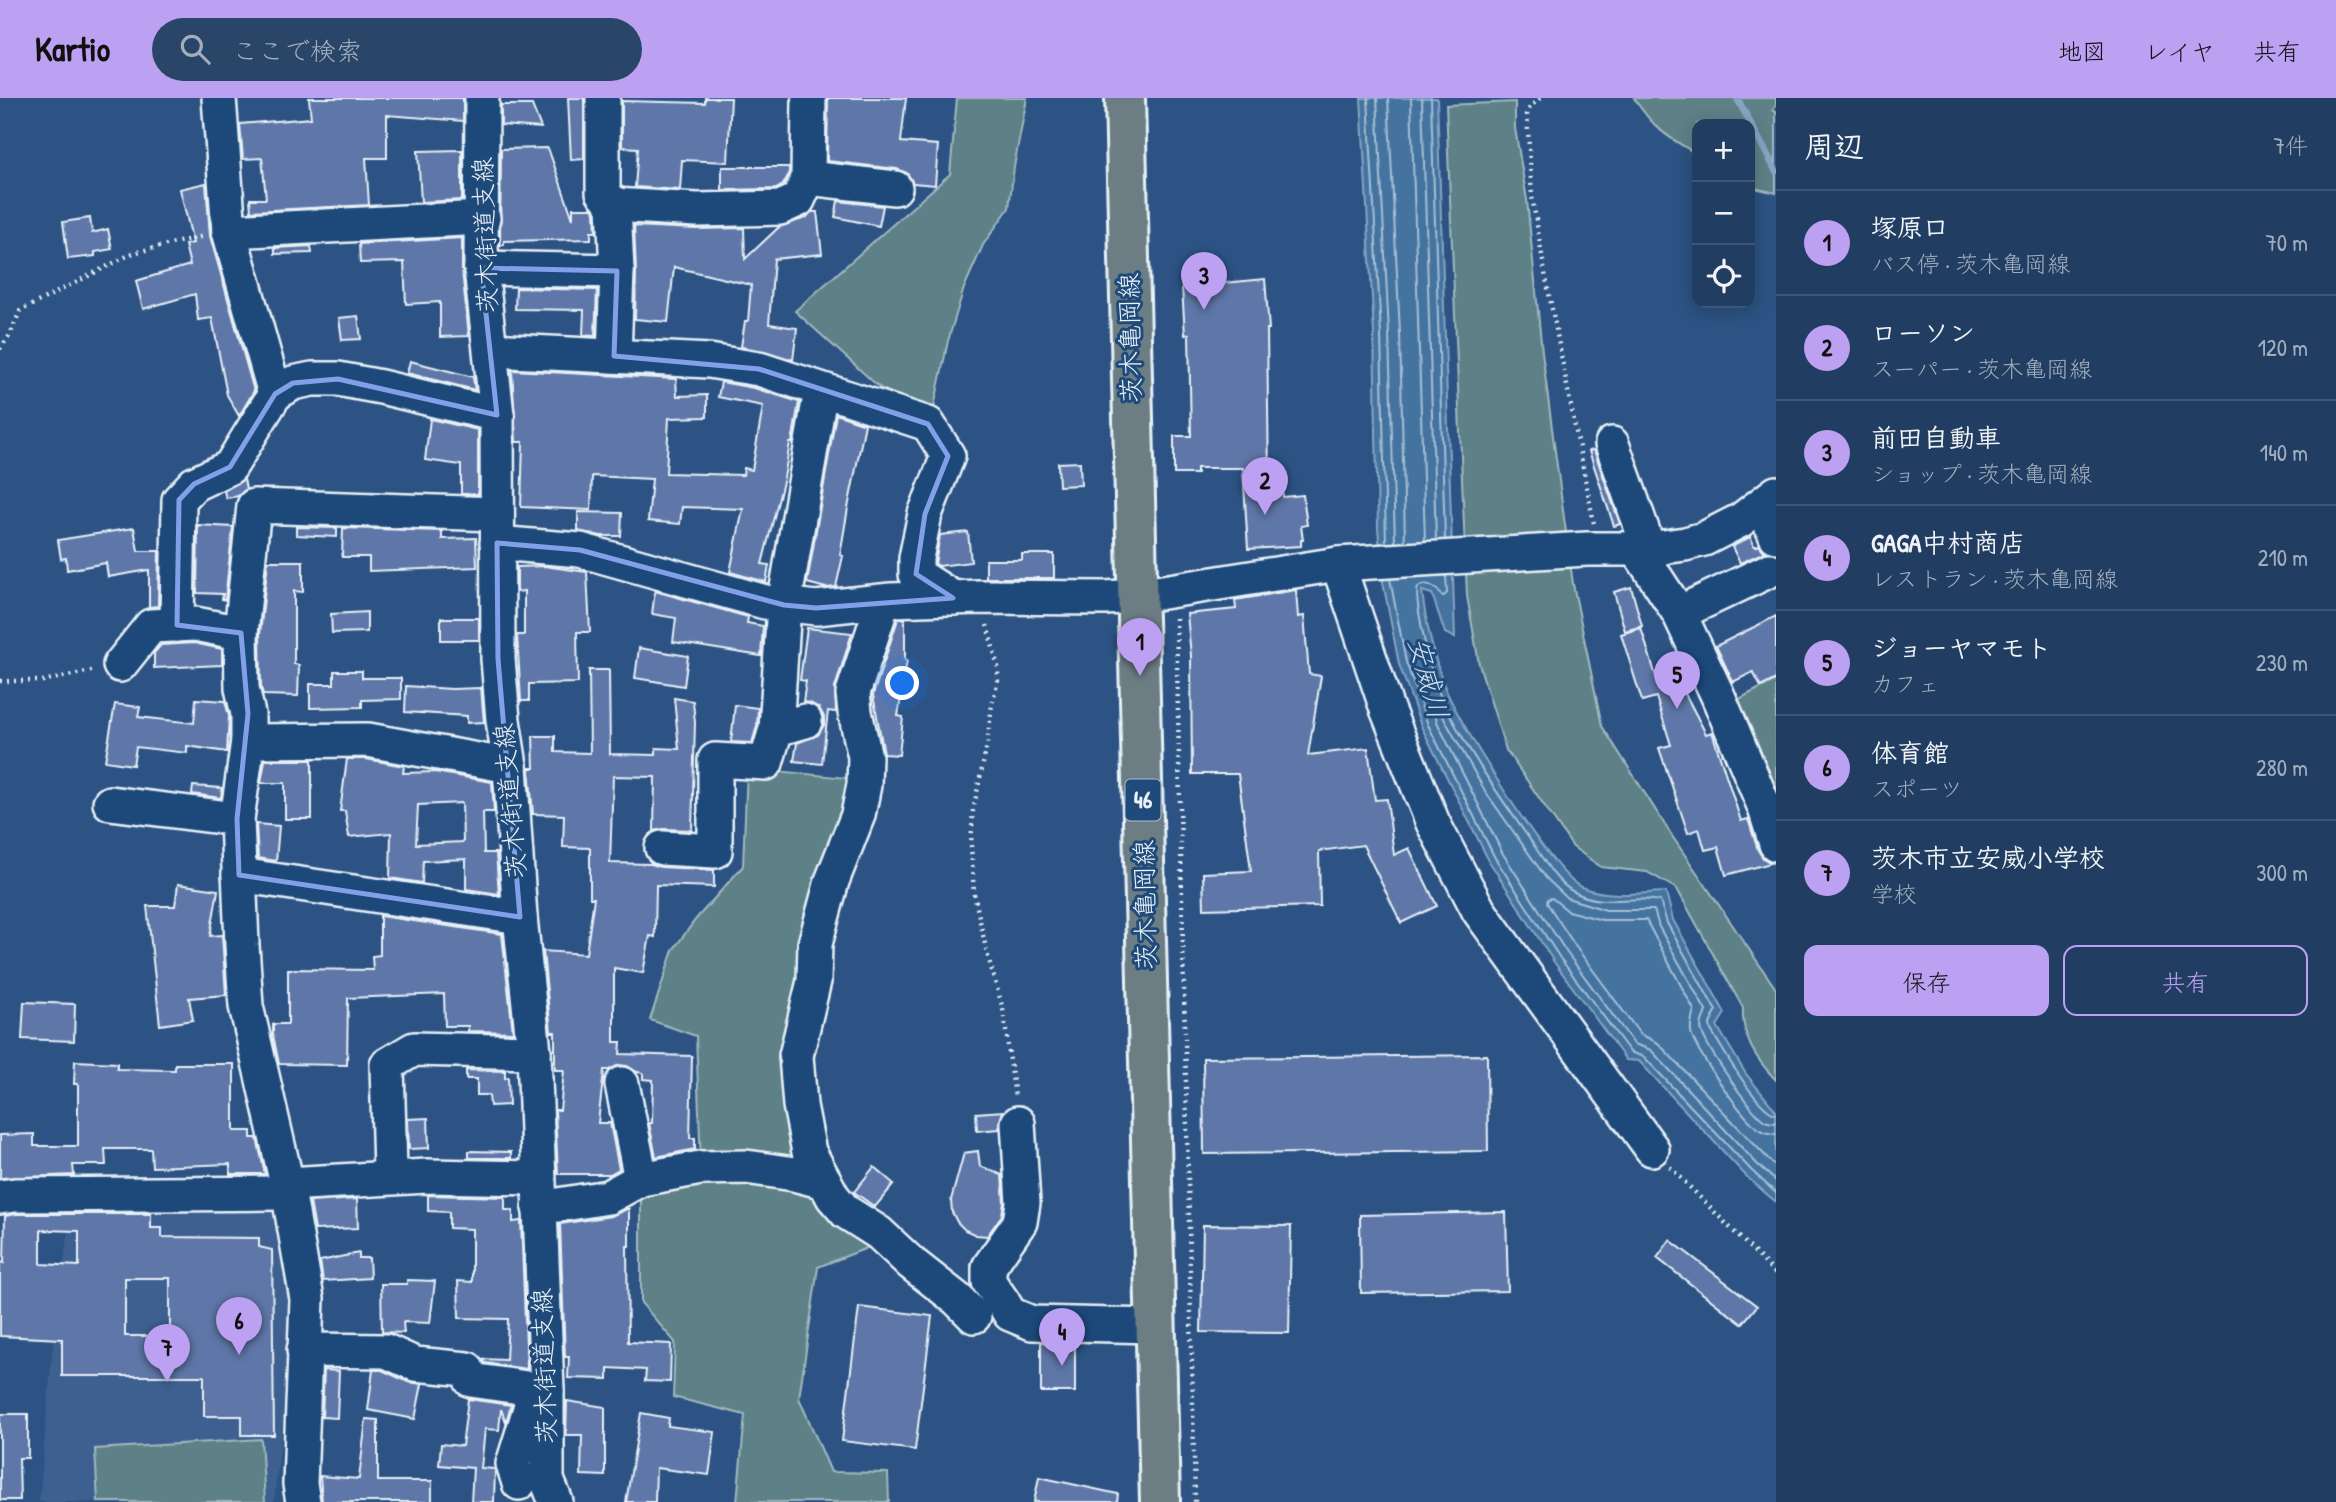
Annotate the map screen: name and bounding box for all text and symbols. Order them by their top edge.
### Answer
search box [152,18,642,81]
text: Kartio [35,27,110,71]
icon: search [176,30,214,68]
text: ここで検索 [232,33,362,68]
text: 地図 [2058,35,2106,67]
text: レイヤ [2144,35,2215,67]
text: 共有 [2253,35,2301,67]
map controls [1692,119,1755,308]
button: + [1692,119,1755,182]
text: 周辺 [1804,126,1864,166]
text: 7件 [2274,130,2308,161]
street label: 茨木街道支線 [464,156,505,314]
button: − [1692,182,1755,245]
text: 塚原口 [1871,210,1949,245]
text: 1 [1823,227,1831,258]
text: 70 m [2265,227,2308,258]
button: locate [1692,245,1755,308]
text: バス停 · 茨木亀岡線 [1871,248,2070,279]
pin: 3 [1181,252,1227,310]
street label: 茨木亀岡線 [1111,273,1148,403]
text: ローソン [1871,315,1975,350]
text: 2 [1822,332,1832,363]
text: 120 m [2258,332,2308,363]
text: スーパー · 茨木亀岡線 [1871,353,2092,384]
text: 前田自動車 [1871,420,2001,455]
text: 3 [1822,437,1832,468]
text: 140 m [2260,437,2308,468]
pin: 2 [1242,457,1288,515]
text: ショップ · 茨木亀岡線 [1871,458,2092,489]
text: GAGA中村商店 [1871,525,2025,560]
text: 4 [1823,542,1831,573]
text: 210 m [2258,542,2308,573]
text: レストラン · 茨木亀岡線 [1871,563,2118,594]
pin: 1 [1117,618,1163,676]
text: ジョーヤマモト [1871,630,2052,665]
water label: 安威川 [1400,633,1458,723]
text: 5 [1822,647,1832,678]
text: 230 m [2256,647,2308,678]
pin: 5 [1654,651,1700,709]
your location [885,666,919,700]
text: カフェ [1871,668,1940,699]
street label: 茨木街道支線 [485,722,534,880]
text: 体育館 [1871,735,1949,770]
text: 6 [1822,752,1832,783]
text: 280 m [2256,752,2308,783]
text: スポーツ [1871,773,1963,804]
road number: 46 [1126,780,1160,820]
street label: 茨木亀岡線 [1126,840,1163,970]
text: 茨木市立安威小学校 [1871,840,2105,875]
text: 7 [1821,857,1833,888]
text: 300 m [2256,857,2308,888]
text: 学校 [1871,878,1917,909]
button: 保存 [1804,945,2049,1016]
button: 共有 [2063,945,2308,1016]
street label: 茨木街道支線 [523,1287,564,1445]
pin: 6 [216,1297,262,1355]
pin: 4 [1039,1308,1085,1366]
pin: 7 [144,1324,190,1382]

